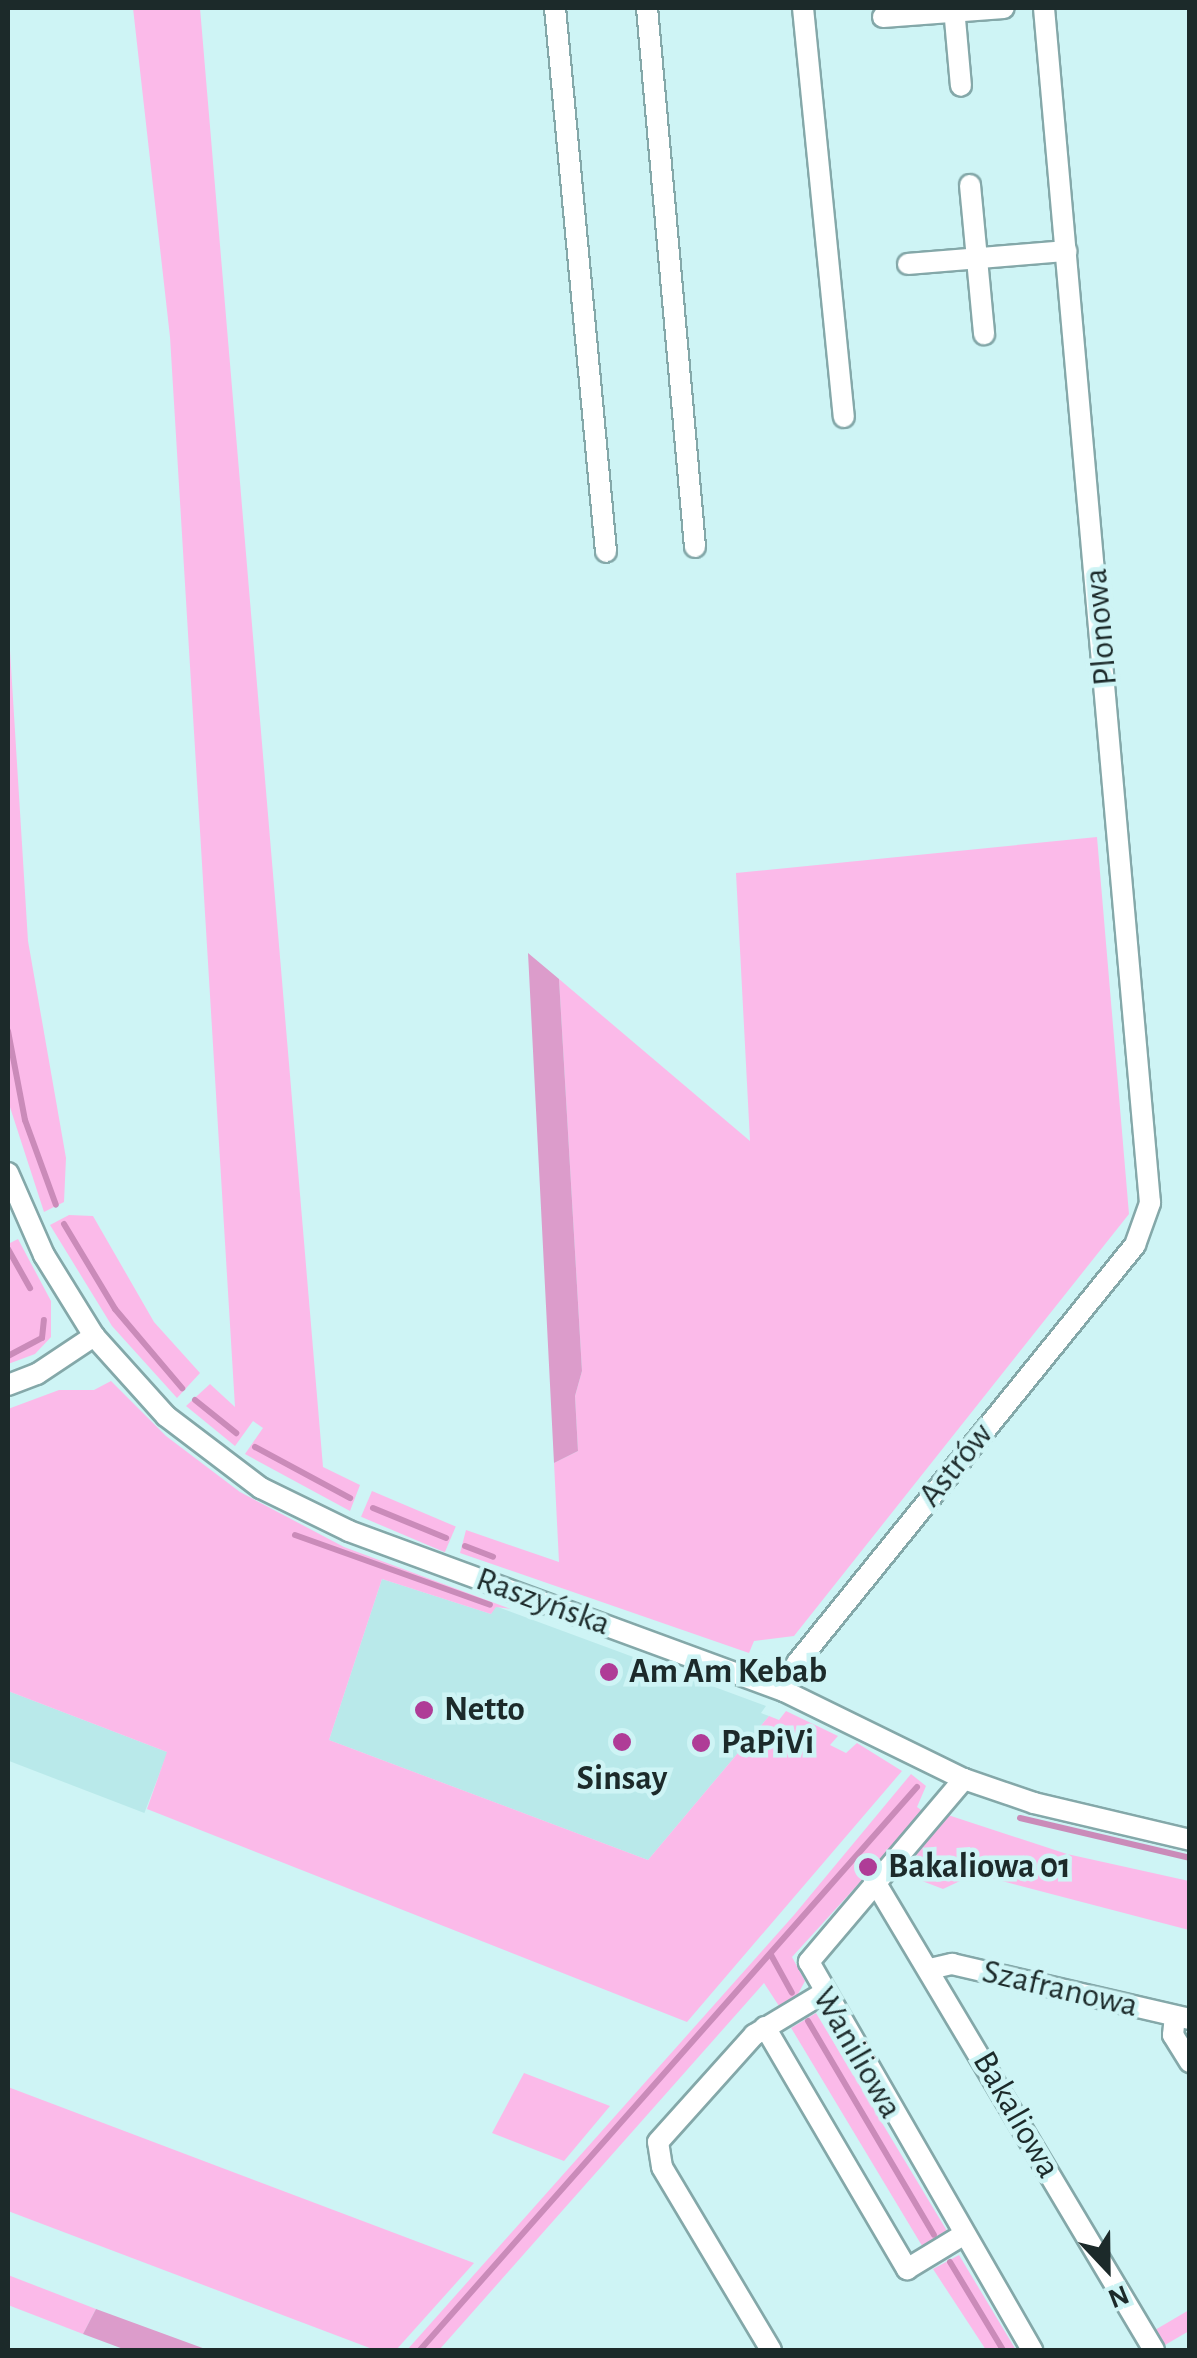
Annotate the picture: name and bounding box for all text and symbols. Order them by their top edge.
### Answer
street label: Plonowa [1075,567,1127,687]
street label: Astrów [910,1415,1002,1515]
street label: Raszyńska [470,1558,616,1646]
place label: Am Am Kebab [629,1651,827,1693]
marker: Am Am Kebab [598,1661,620,1683]
place label: Netto [444,1689,525,1731]
marker: Netto [413,1699,435,1721]
place label: PaPiVi [721,1722,814,1764]
marker: Sinsay [611,1731,633,1753]
marker: PaPiVi [690,1732,712,1754]
place label: Sinsay [577,1758,667,1800]
place label: Bakaliowa 01 [888,1846,1071,1888]
marker: Bakaliowa 01 [857,1856,879,1878]
street label: Szafranowa [978,1951,1142,2027]
street label: Waniliowa [803,1980,911,2126]
street label: Bakaliowa [963,2044,1069,2186]
north arrow [1057,2218,1157,2318]
text: N [1104,2279,1133,2312]

